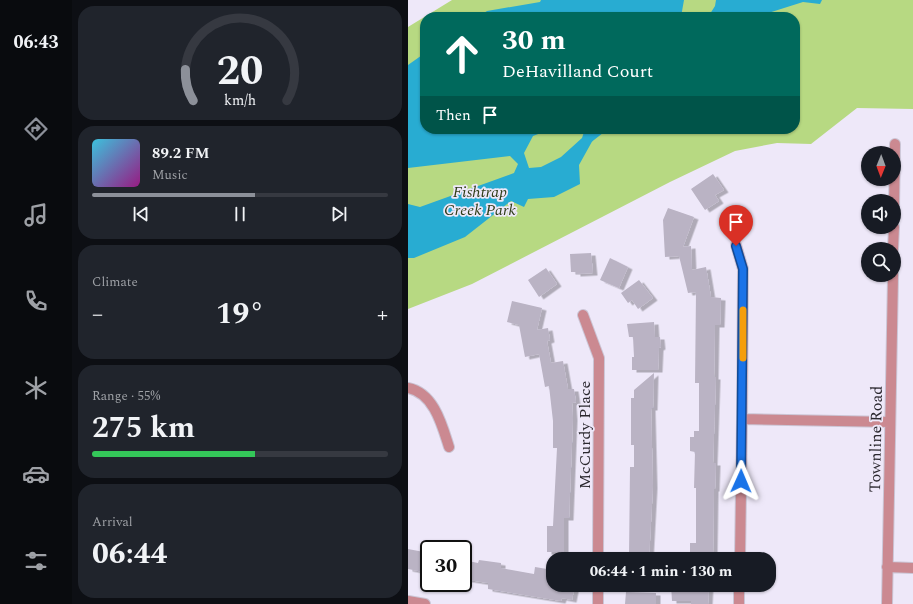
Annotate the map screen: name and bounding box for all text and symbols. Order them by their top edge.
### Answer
text: 30 m [502,19,566,62]
icon: ahead [436,28,488,80]
text: 06:43 [13,29,59,56]
text: 20 [217,40,263,103]
text: DeHavilland Court [502,58,653,85]
text: km/h [224,89,256,111]
text: Then [436,104,471,127]
icon: arrive [479,104,501,126]
icon: directions [22,115,50,143]
text: 89.2 FM [152,142,209,165]
north arrow [861,146,901,186]
map controls [861,146,901,282]
text: Music [152,165,188,185]
park label: Fishtrap Creek Park [444,180,516,222]
button: sound [861,194,901,234]
icon: music [22,201,50,229]
icon: previous [130,203,152,225]
icon: pause [229,203,251,225]
icon: next [328,203,350,225]
pin [719,205,753,246]
icon: arrive [725,211,747,233]
button: search [861,242,901,282]
text: Climate [92,272,138,292]
icon: phone [22,287,50,315]
text: 19° [216,291,264,337]
text: − [92,298,103,331]
text: + [377,298,388,331]
icon: climate [22,374,50,402]
street label: McCurdy Place [573,381,597,489]
street label: Townline Road [863,385,889,493]
text: Range · 55% [92,386,160,406]
text: 275 km [92,405,195,451]
icon: car [22,460,50,488]
position arrow [720,460,762,502]
text: Arrival [92,512,133,532]
text: 06:44 [92,531,167,577]
speed limit sign: 30 [420,540,472,592]
icon: filters [22,547,50,575]
text: 06:44 · 1 min · 130 m [590,560,732,583]

